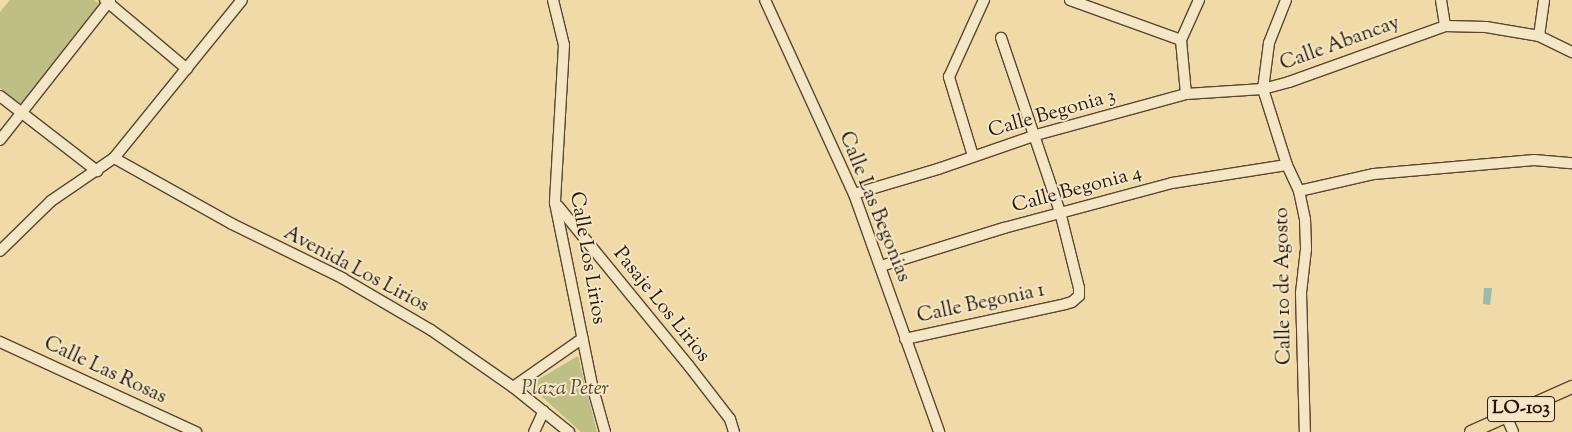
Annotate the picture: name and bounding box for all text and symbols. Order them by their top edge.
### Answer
street label: Calle Abancay [1277,11,1403,77]
street label: Calle Begonia 3 [986,84,1118,144]
street label: Calle Las Begonias [833,128,915,286]
street label: Calle Begonia 4 [1010,161,1144,219]
street label: Calle Los Lirios [564,190,610,326]
street label: Calle 10 de Agosto [1271,207,1297,365]
street label: Avenida Los Lirios [279,222,433,318]
street label: Pasaje Los Lirios [607,243,715,367]
street label: Calle Begonia 1 [915,279,1047,329]
street label: Calle Las Rosas [40,332,170,410]
park label: Plaza Peter [521,377,609,401]
road number: LO-103 [1486,392,1556,426]

